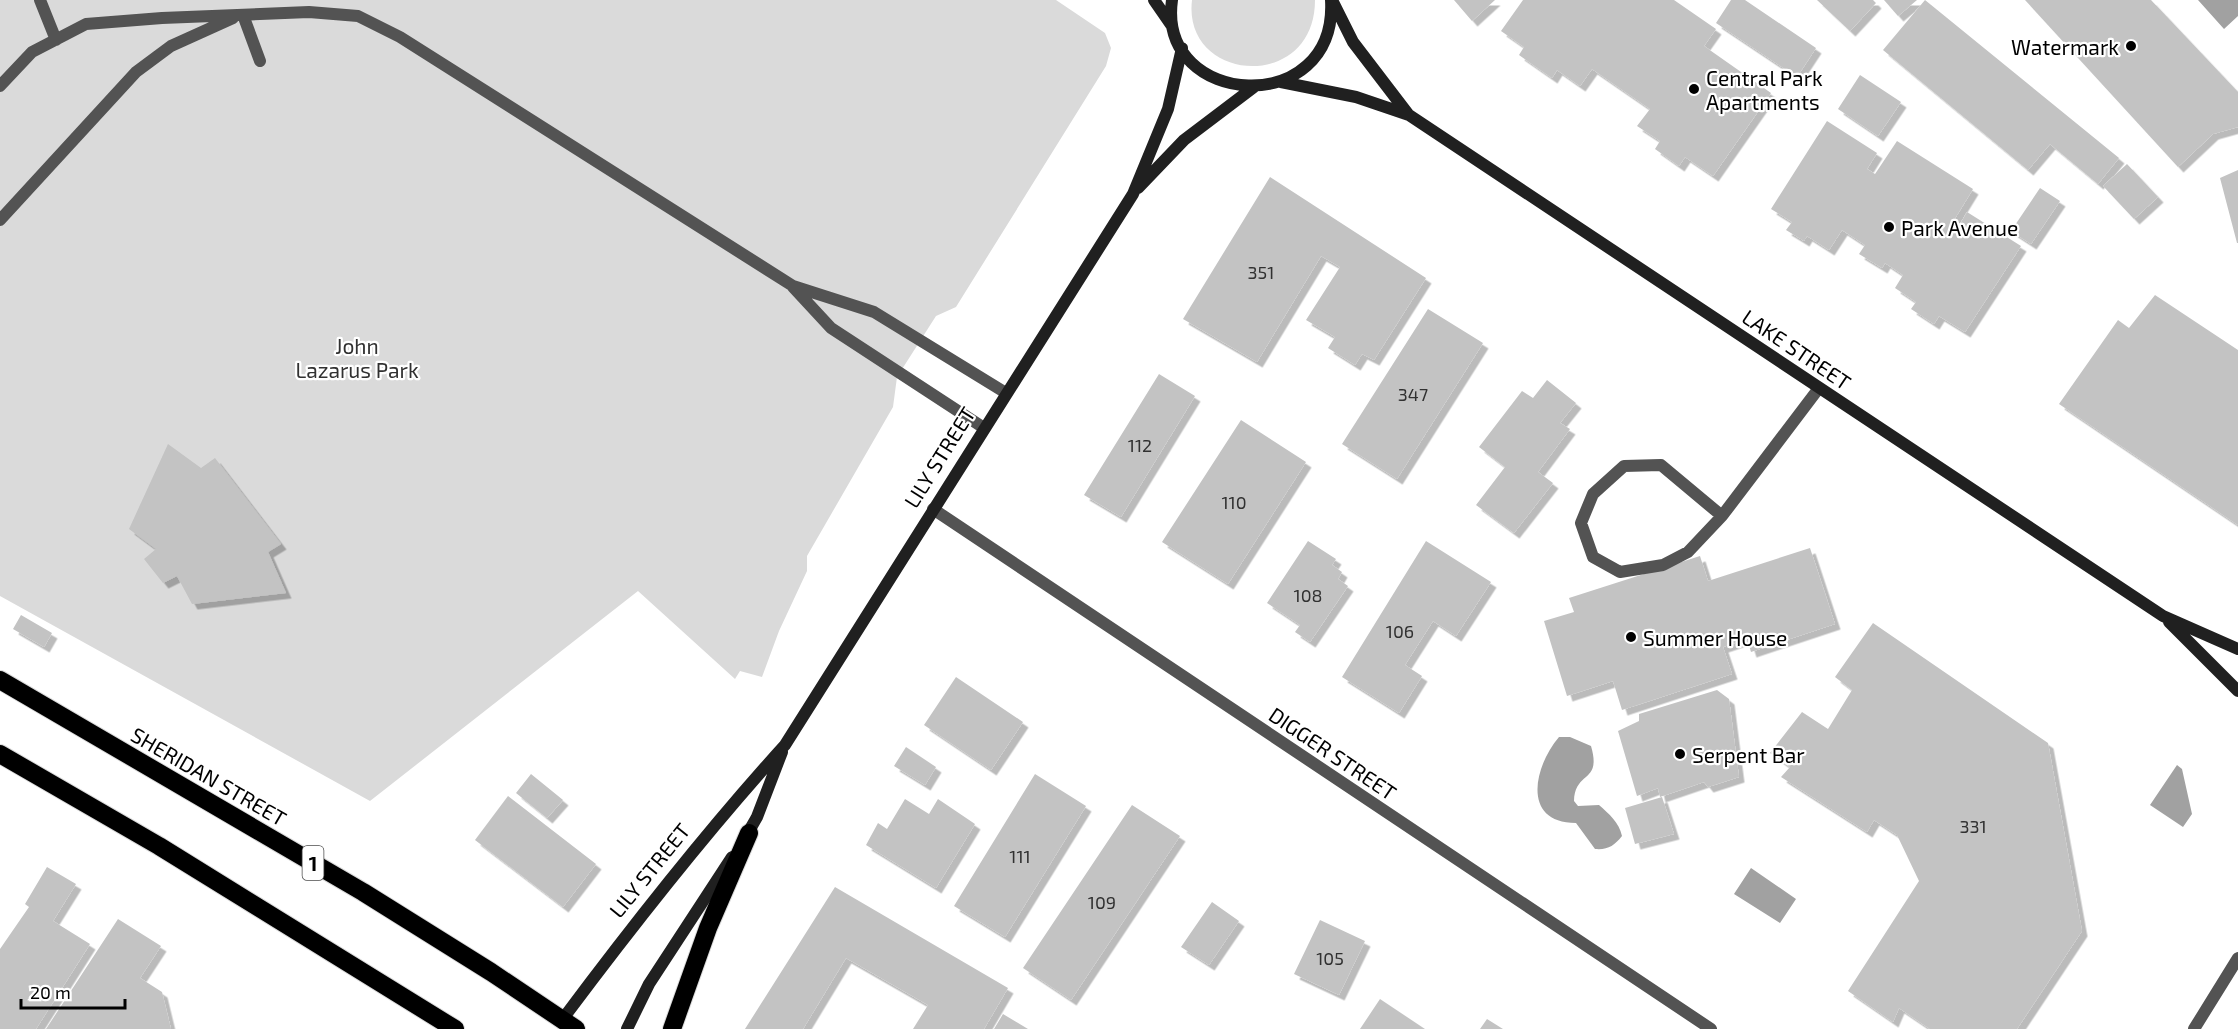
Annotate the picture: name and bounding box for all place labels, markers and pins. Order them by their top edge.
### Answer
place label: Watermark [2011,34,2119,59]
marker: Watermark [2124,39,2138,53]
place label: Central Park Apartments [1706,65,1823,114]
marker: Central Park Apartments [1687,82,1701,96]
place label: Park Avenue [1901,215,2018,240]
marker: Park Avenue [1882,220,1896,234]
place label: Summer House [1643,625,1787,650]
marker: Summer House [1624,630,1638,644]
place label: Serpent Bar [1692,742,1805,767]
marker: Serpent Bar [1673,747,1687,761]

